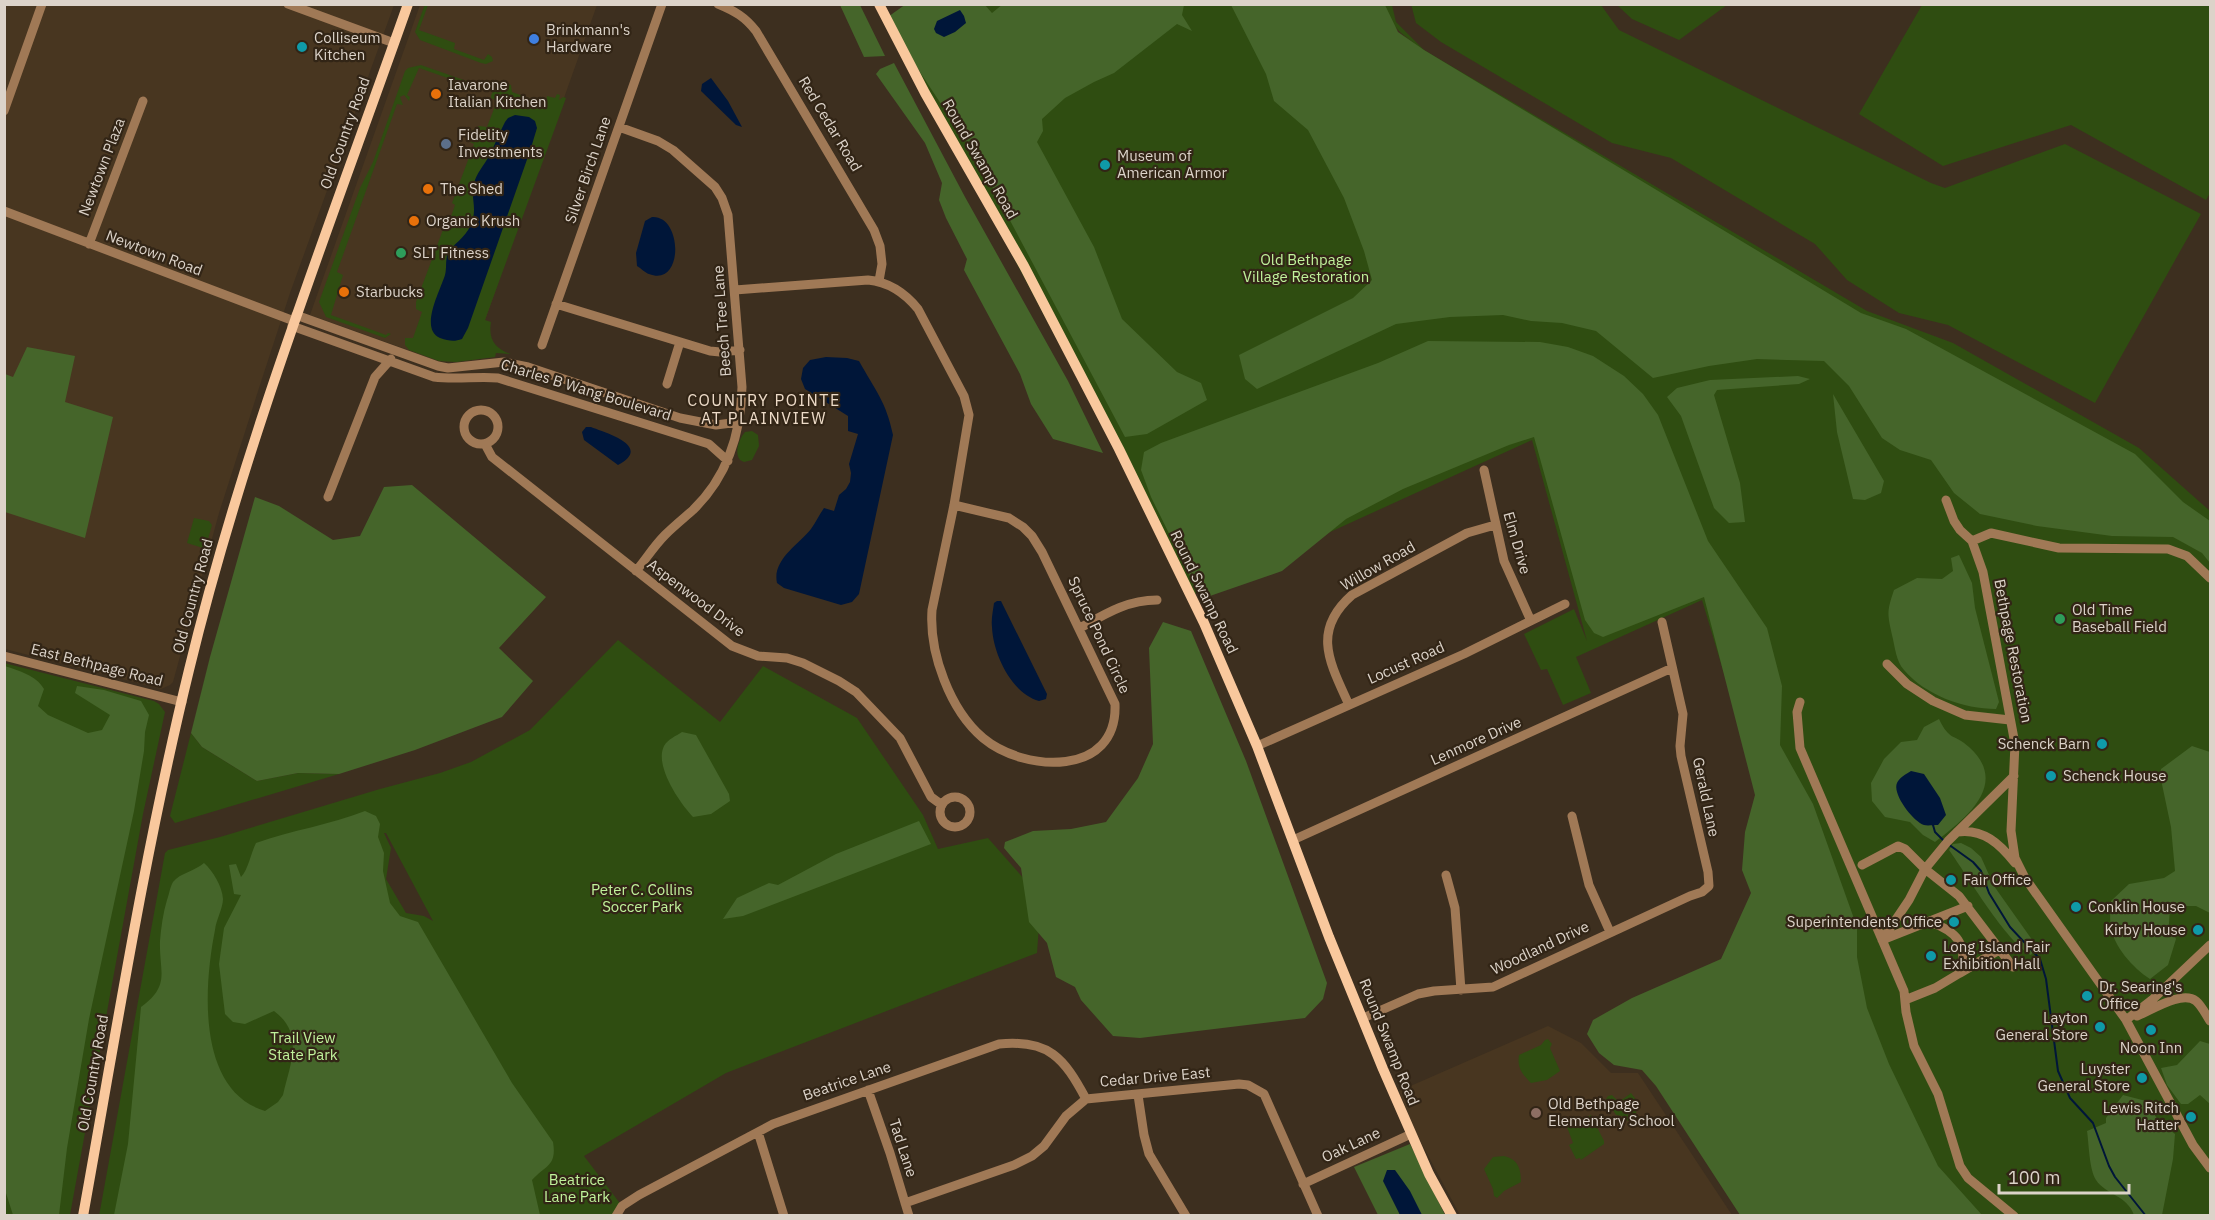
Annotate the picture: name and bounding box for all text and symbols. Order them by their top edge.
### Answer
place label: Brinkmann's Hardware [546,20,630,56]
place label: Colliseum Kitchen [314,28,381,64]
marker: Brinkmann's Hardware [527,32,541,46]
marker: Colliseum Kitchen [295,40,309,54]
street label: Red Cedar Road [795,73,866,175]
street label: Old Country Road [315,74,374,192]
place label: Iavarone Italian Kitchen [448,75,546,111]
marker: Iavarone Italian Kitchen [429,87,443,101]
street label: Round Swamp Road [938,96,1022,222]
street label: Silver Birch Lane [560,114,615,226]
street label: Newtown Plaza [74,115,129,219]
place label: Fidelity Investments [458,125,543,161]
marker: Fidelity Investments [439,137,453,151]
place label: Museum of American Armor [1117,146,1227,182]
marker: Museum of American Armor [1098,158,1112,172]
place label: The Shed [440,179,503,198]
marker: The Shed [421,182,435,196]
place label: Organic Krush [426,211,520,230]
marker: Organic Krush [407,214,421,228]
street label: Newtown Road [103,225,205,280]
place label: SLT Fitness [413,243,489,262]
marker: SLT Fitness [394,246,408,260]
park label: Old Bethpage Village Restoration [1243,250,1369,286]
street label: Beech Tree Lane [708,265,735,377]
place label: Starbucks [356,282,423,301]
marker: Starbucks [337,285,351,299]
street label: Charles B Wang Boulevard [499,355,674,425]
district label: COUNTRY POINTE AT PLAINVIEW [687,390,841,428]
street label: Elm Drive [1499,509,1535,576]
street label: Round Swamp Road [1166,527,1243,657]
street label: Old Country Road [168,536,217,655]
street label: Willow Road [1337,537,1418,595]
street label: Aspenwood Drive [644,555,749,641]
street label: Spruce Pond Circle [1064,573,1135,696]
street label: Bethpage Restoration [1990,577,2037,724]
place label: Old Time Baseball Field [2072,600,2167,636]
marker: Old Time Baseball Field [2053,612,2067,626]
street label: Locust Road [1364,637,1447,688]
street label: East Bethpage Road [29,639,165,690]
street label: Lenmore Drive [1427,712,1524,769]
place label: Schenck Barn [1998,734,2090,753]
marker: Schenck Barn [2095,737,2109,751]
street label: Gerald Lane [1689,755,1724,838]
place label: Schenck House [2063,766,2167,785]
marker: Schenck House [2044,769,2058,783]
place label: Fair Office [1963,870,2031,889]
marker: Fair Office [1944,873,1958,887]
park label: Peter C. Collins Soccer Park [591,880,693,916]
place label: Conklin House [2088,897,2185,916]
marker: Conklin House [2069,900,2083,914]
place label: Superintendents Office [1787,912,1942,931]
marker: Superintendents Office [1947,915,1961,929]
street label: Woodland Drive [1488,916,1592,979]
place label: Kirby House [2105,920,2186,939]
marker: Kirby House [2191,923,2205,937]
place label: Long Island Fair Exhibition Hall [1943,937,2050,973]
marker: Long Island Fair Exhibition Hall [1924,949,1938,963]
street label: Round Swamp Road [1355,976,1424,1108]
place label: Dr. Searing's Office [2099,977,2183,1013]
marker: Dr. Searing's Office [2080,989,2094,1003]
place label: Layton General Store [1996,1008,2088,1044]
street label: Old Country Road [73,1013,112,1133]
marker: Layton General Store [2093,1020,2107,1034]
marker: Noon Inn [2144,1023,2158,1037]
park label: Trail View State Park [268,1028,338,1064]
place label: Noon Inn [2120,1038,2182,1057]
street label: Beatrice Lane [800,1057,893,1104]
place label: Luyster General Store [2038,1059,2130,1095]
street label: Cedar Drive East [1099,1062,1211,1091]
marker: Luyster General Store [2135,1071,2149,1085]
place label: Old Bethpage Elementary School [1548,1094,1675,1130]
place label: Lewis Ritch Hatter [2103,1098,2179,1134]
marker: Old Bethpage Elementary School [1529,1106,1543,1120]
marker: Lewis Ritch Hatter [2184,1110,2198,1124]
street label: Tad Lane [885,1116,922,1179]
street label: Oak Lane [1319,1123,1383,1166]
scale bar [1999,1157,2130,1195]
text: 100 m [2008,1166,2060,1189]
park label: Beatrice Lane Park [544,1170,610,1206]

